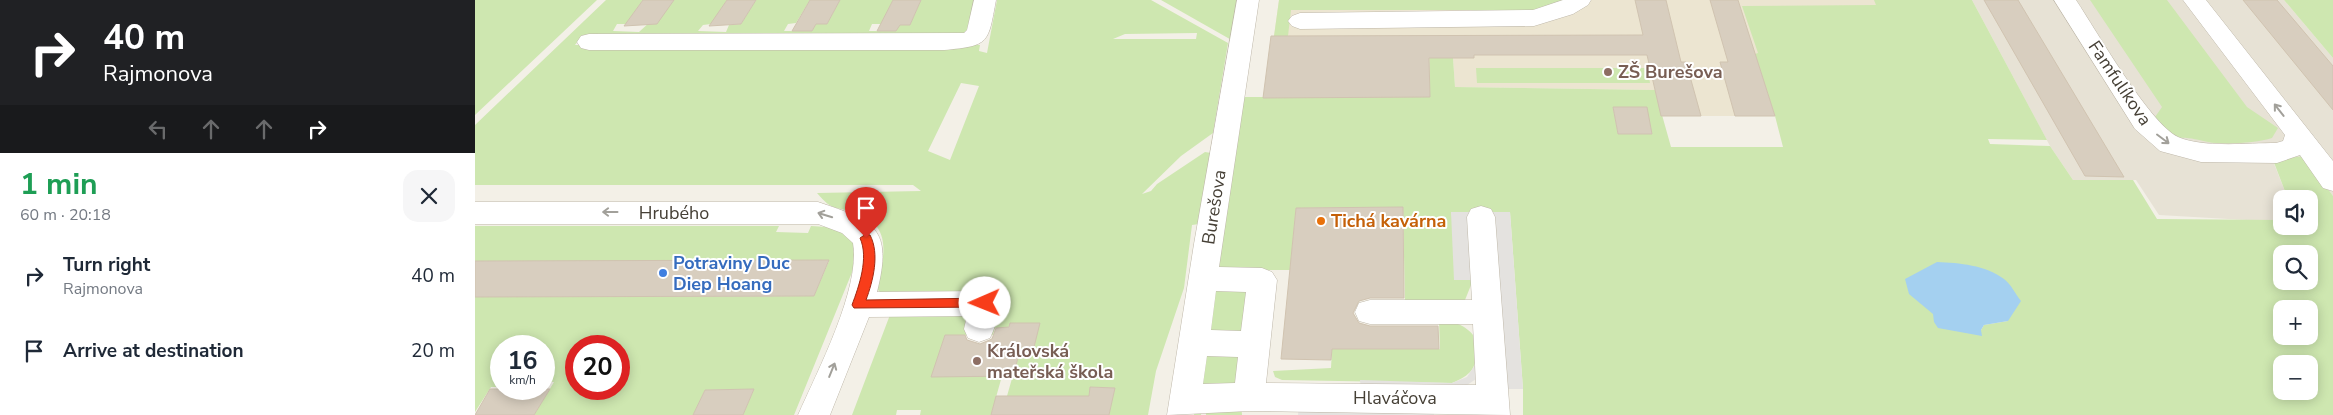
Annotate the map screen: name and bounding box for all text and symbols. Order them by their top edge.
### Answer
text: 40 m [103,14,185,61]
icon: right [20,20,85,85]
street label: Famfulíkova [2083,36,2157,130]
text: Rajmonova [103,59,213,89]
place label: ZŠ Burešova [1618,60,1723,84]
marker: ZŠ Burešova [1602,66,1614,78]
one-way arrow [2274,103,2285,116]
icon: left [144,115,172,143]
icon: ahead [197,115,225,143]
icon: ahead [250,115,278,143]
icon: right [303,115,331,143]
one-way arrow [2157,133,2170,144]
text: 1 min [20,164,98,205]
street label: Burešova [1196,168,1232,246]
button: close [403,170,455,222]
pin [845,187,887,238]
map controls [2273,190,2318,400]
button: sound [2273,190,2318,235]
icon: arrive [852,194,880,222]
street label: Hrubého [639,201,709,225]
text: 60 m · 20:18 [20,204,111,226]
one-way arrow [602,208,618,217]
place label: Tichá kavárna [1331,209,1446,233]
one-way arrow [817,210,833,220]
marker: Tichá kavárna [1315,215,1327,227]
button: search [2273,245,2318,290]
place label: Potraviny Duc Diep Hoang [673,251,790,296]
text: Turn right [63,252,150,278]
icon: right [20,262,48,290]
text: 40 m [411,263,455,289]
marker: Potraviny Duc Diep Hoang [657,267,669,279]
position arrow [958,276,1010,328]
text: Rajmonova [63,278,143,300]
button: + [2273,300,2318,345]
speed limit sign: 20 [565,335,630,400]
icon: arrive [20,337,48,365]
text: Arrive at destination [63,338,244,364]
text: 20 m [411,338,455,364]
place label: Královská mateřská škola [987,339,1113,384]
text: 16 [507,344,538,378]
marker: Královská mateřská škola [971,355,983,367]
button: − [2273,355,2318,400]
one-way arrow [828,363,838,378]
text: km/h [509,372,536,388]
street label: Hlaváčova [1353,386,1437,410]

